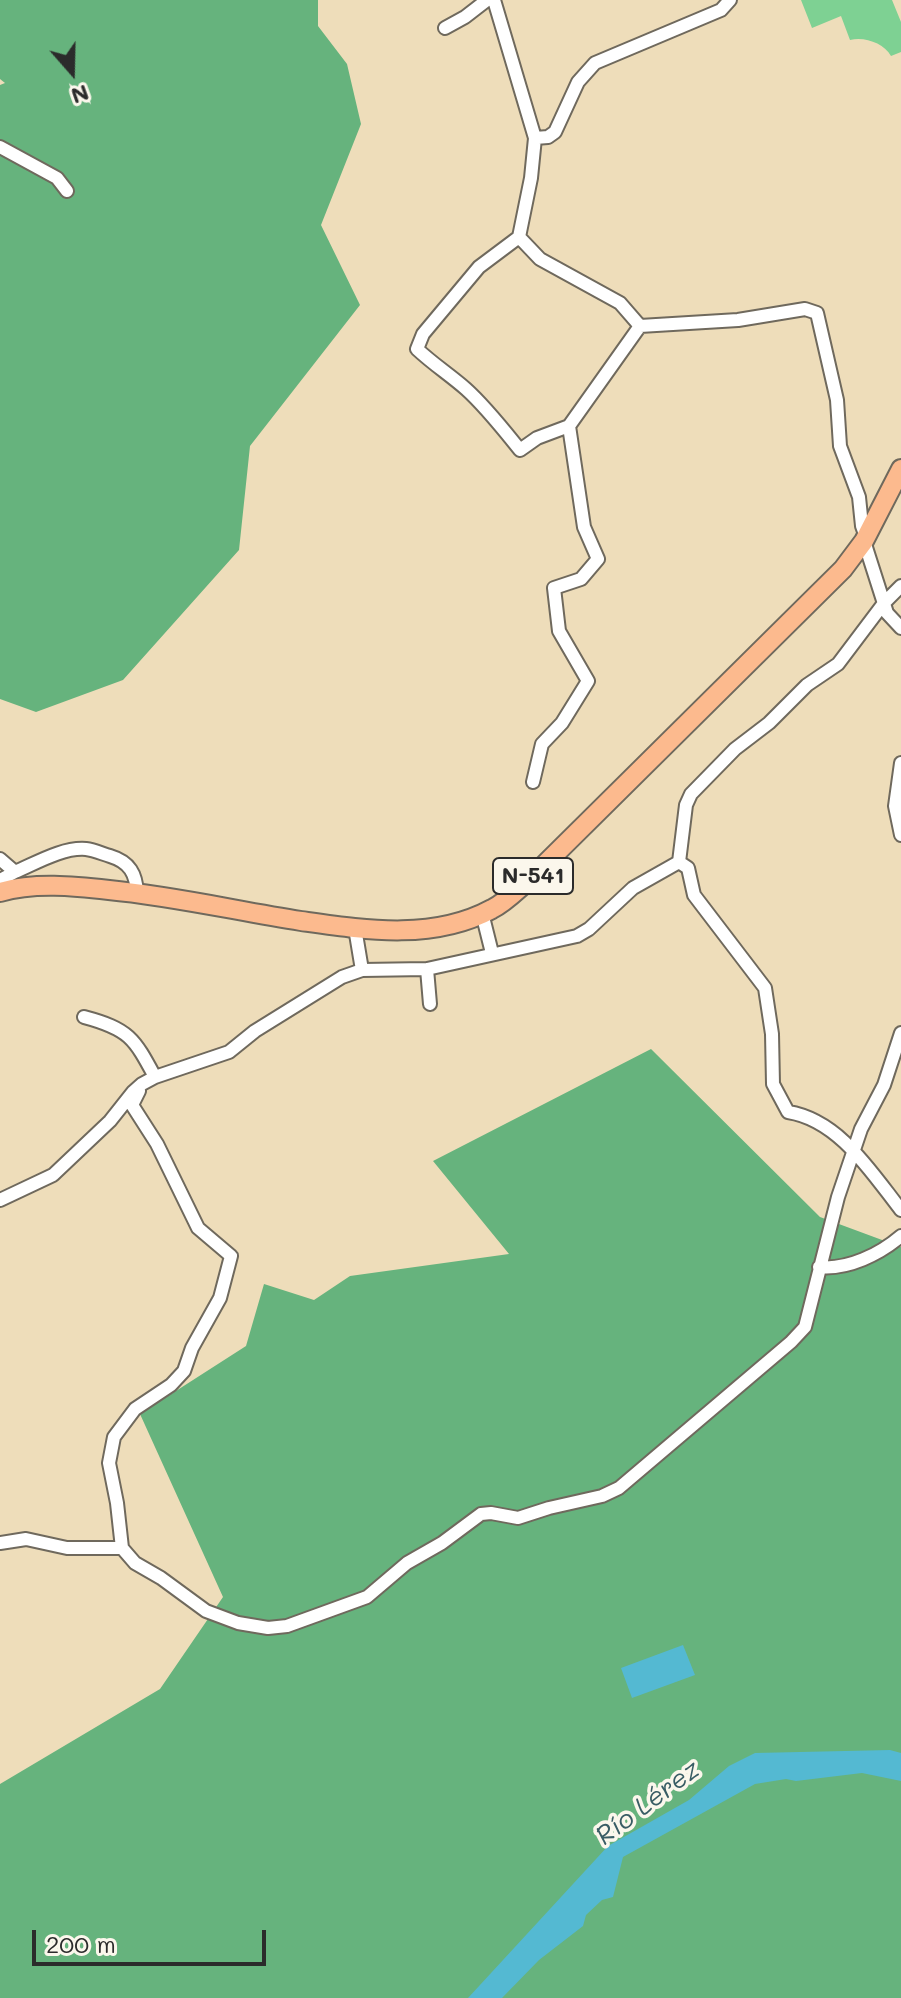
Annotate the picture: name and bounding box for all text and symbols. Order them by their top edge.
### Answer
north arrow [32,32,112,112]
text: N [68,79,93,112]
road number: N-541 [493,858,573,894]
water label: Río Lérez [590,1754,706,1852]
scale bar [36,1914,270,1964]
text: 200 m [46,1928,116,1959]

